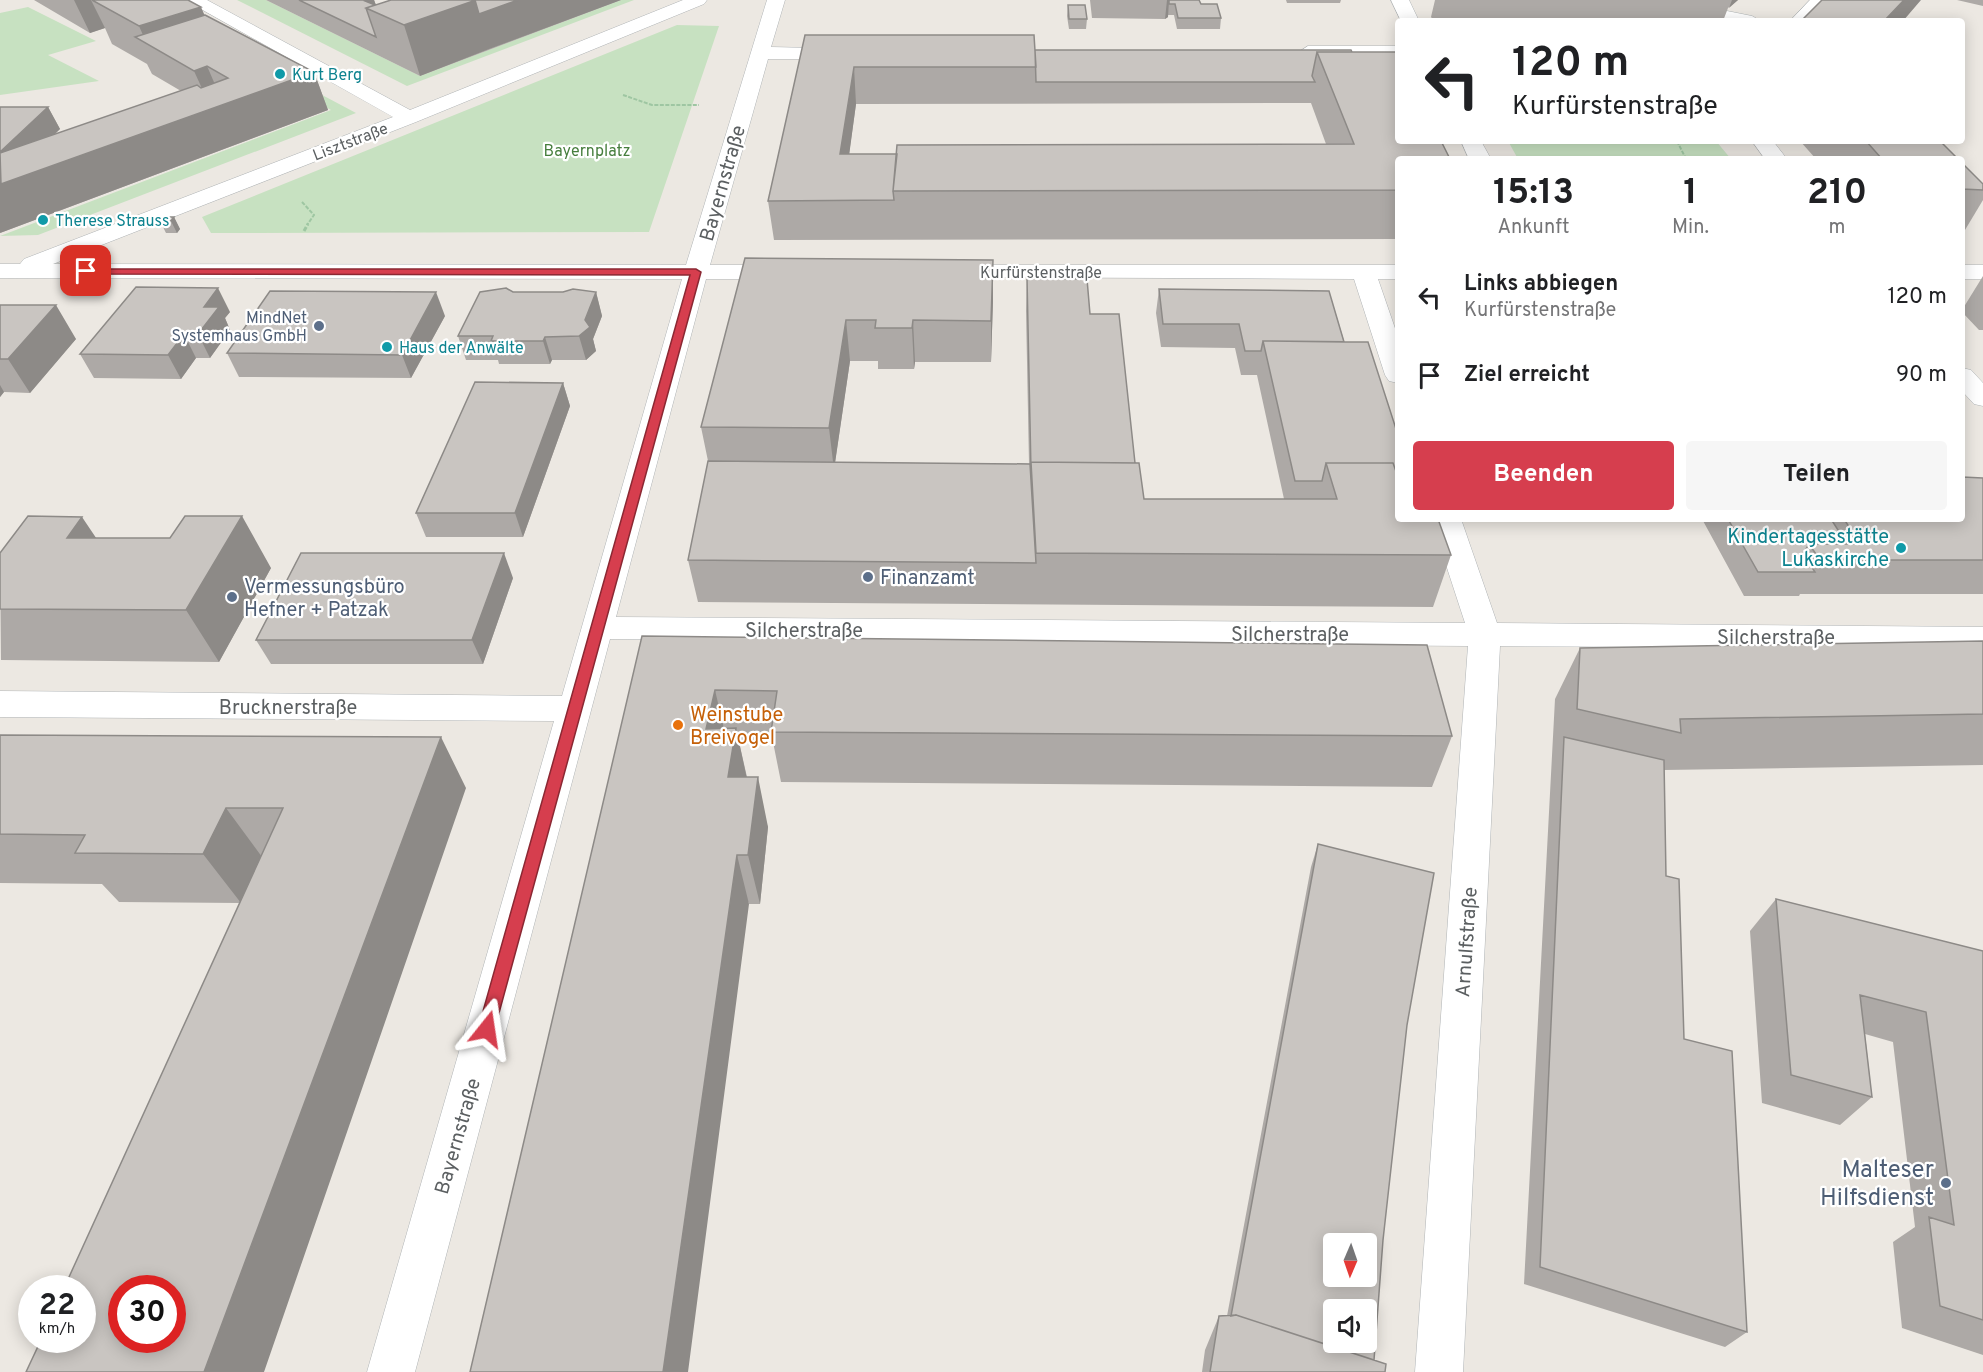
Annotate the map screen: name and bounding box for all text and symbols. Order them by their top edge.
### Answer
text: 120 m [1512,38,1629,91]
icon: left [1413,42,1491,120]
place label: Kurt Berg [292,66,362,86]
marker: Kurt Berg [273,67,287,81]
text: Kurfürstenstraße [1512,90,1718,124]
street label: Lisztstraße [310,119,391,166]
street label: Bayernstraße [695,122,753,245]
park label: Bayernplatz [544,142,630,162]
text: 15:13 [1493,171,1574,217]
text: 1 [1683,171,1698,217]
text: 210 [1807,171,1867,217]
place label: Therese Strauss [55,212,170,232]
marker: Therese Strauss [36,213,50,227]
text: Ankunft [1497,215,1570,241]
text: Min. [1672,215,1709,241]
text: m [1829,215,1845,241]
pin [60,245,111,296]
icon: arrive [69,254,102,287]
street label: Kurfürstenstraße [980,264,1102,284]
text: Links abbiegen [1464,271,1618,298]
icon: left [1413,281,1446,314]
text: 120 m [1887,284,1947,311]
text: Kurfürstenstraße [1464,298,1616,324]
place label: MindNet Systemhaus GmbH [172,309,307,347]
marker: MindNet Systemhaus GmbH [312,319,326,333]
place label: Haus der Anwälte [399,339,524,359]
marker: Haus der Anwälte [380,340,394,354]
icon: arrive [1413,359,1446,392]
text: Ziel erreicht [1464,362,1590,389]
text: 90 m [1896,362,1947,389]
button: Beenden [1413,441,1674,510]
button: Teilen [1686,441,1947,510]
place label: Kindertagesstätte Lukaskirche [1727,525,1889,574]
marker: Kindertagesstätte Lukaskirche [1894,541,1908,555]
place label: Finanzamt [880,566,975,592]
marker: Finanzamt [861,570,875,584]
place label: Vermessungsbüro Hefner + Patzak [244,575,405,624]
marker: Vermessungsbüro Hefner + Patzak [225,590,239,604]
street label: Silcherstraße [745,619,863,645]
street label: Silcherstraße [1231,623,1349,649]
street label: Silcherstraße [1717,626,1835,652]
street label: Brucknerstraße [219,696,357,722]
place label: Weinstube Breivogel [690,703,783,752]
marker: Weinstube Breivogel [671,718,685,732]
street label: Arnulfstraße [1451,886,1485,998]
position arrow [455,997,519,1061]
street label: Bayernstraße [430,1075,488,1198]
place label: Malteser Hilfsdienst [1820,1156,1934,1214]
marker: Malteser Hilfsdienst [1939,1176,1953,1190]
north arrow [1323,1233,1377,1287]
map controls [1323,1233,1377,1353]
speed limit sign: 30 [108,1275,186,1353]
text: 22 [39,1288,75,1325]
button: sound [1323,1299,1377,1353]
text: km/h [39,1320,75,1339]

